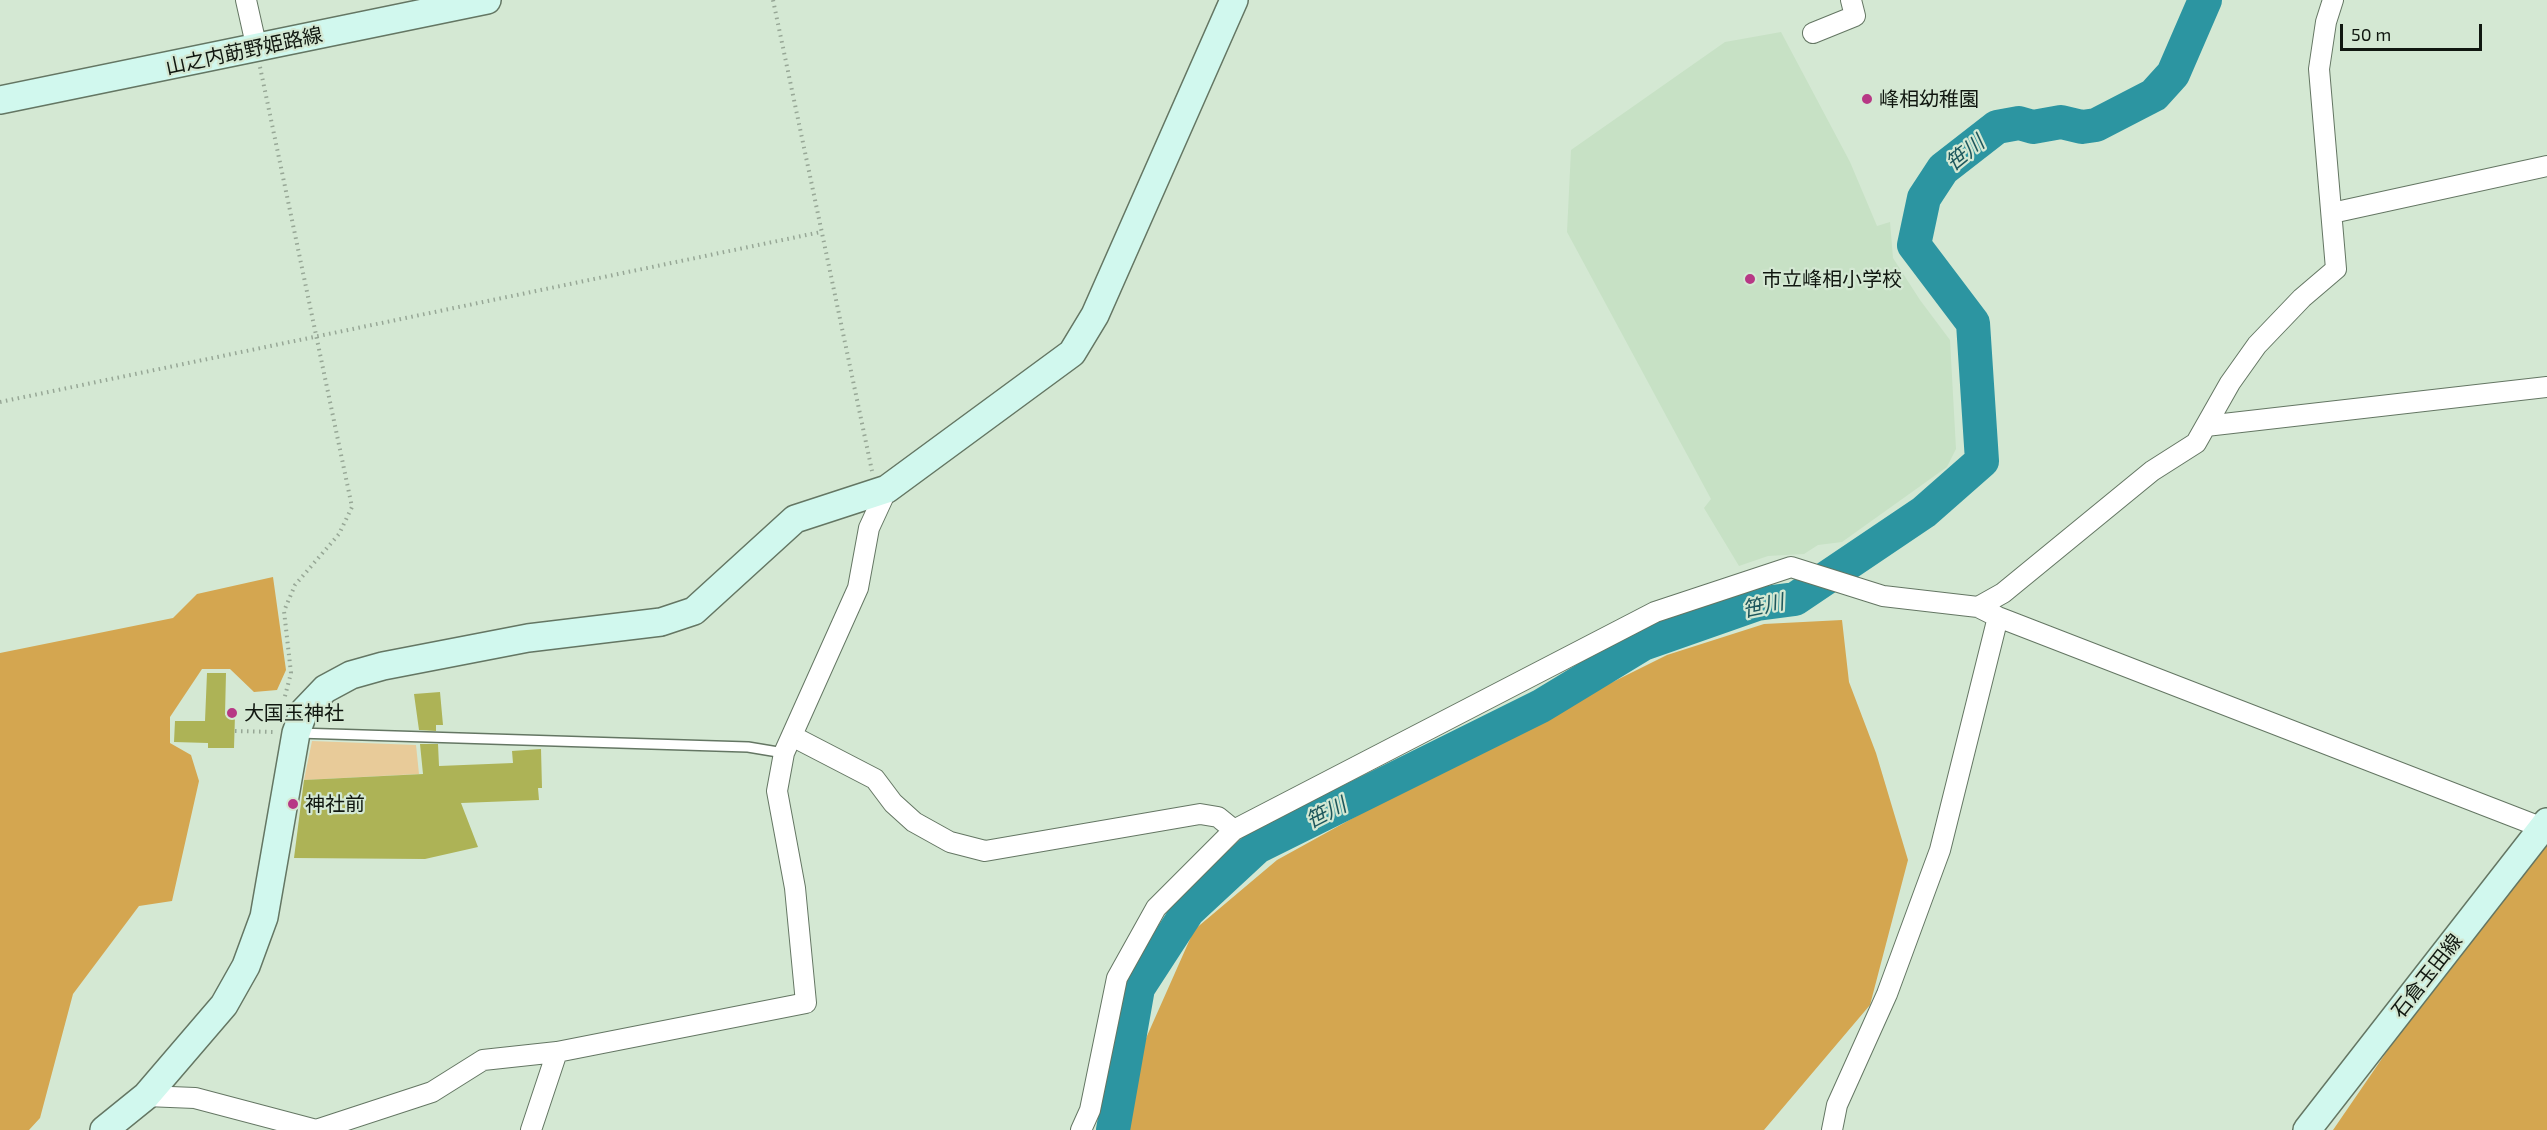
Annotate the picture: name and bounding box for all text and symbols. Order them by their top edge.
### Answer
scale bar [2343,12,2486,50]
street label: 山之内莇野姫路線 [163,23,325,79]
text: 50 m [2351,23,2391,45]
place label: 峰相幼稚園 [1879,87,1979,111]
marker: 峰相幼稚園 [1860,92,1874,106]
water label: 笹川 [1941,130,1989,176]
place label: 市立峰相小学校 [1762,267,1902,291]
marker: 市立峰相小学校 [1743,272,1757,286]
water label: 笹川 [1740,589,1786,623]
place label: 大国玉神社 [244,701,344,725]
marker: 大国玉神社 [225,706,239,720]
place label: 神社前 [305,792,365,816]
water label: 笹川 [1302,792,1350,834]
marker: 神社前 [286,797,300,811]
street label: 石倉玉田線 [2387,929,2467,1023]

